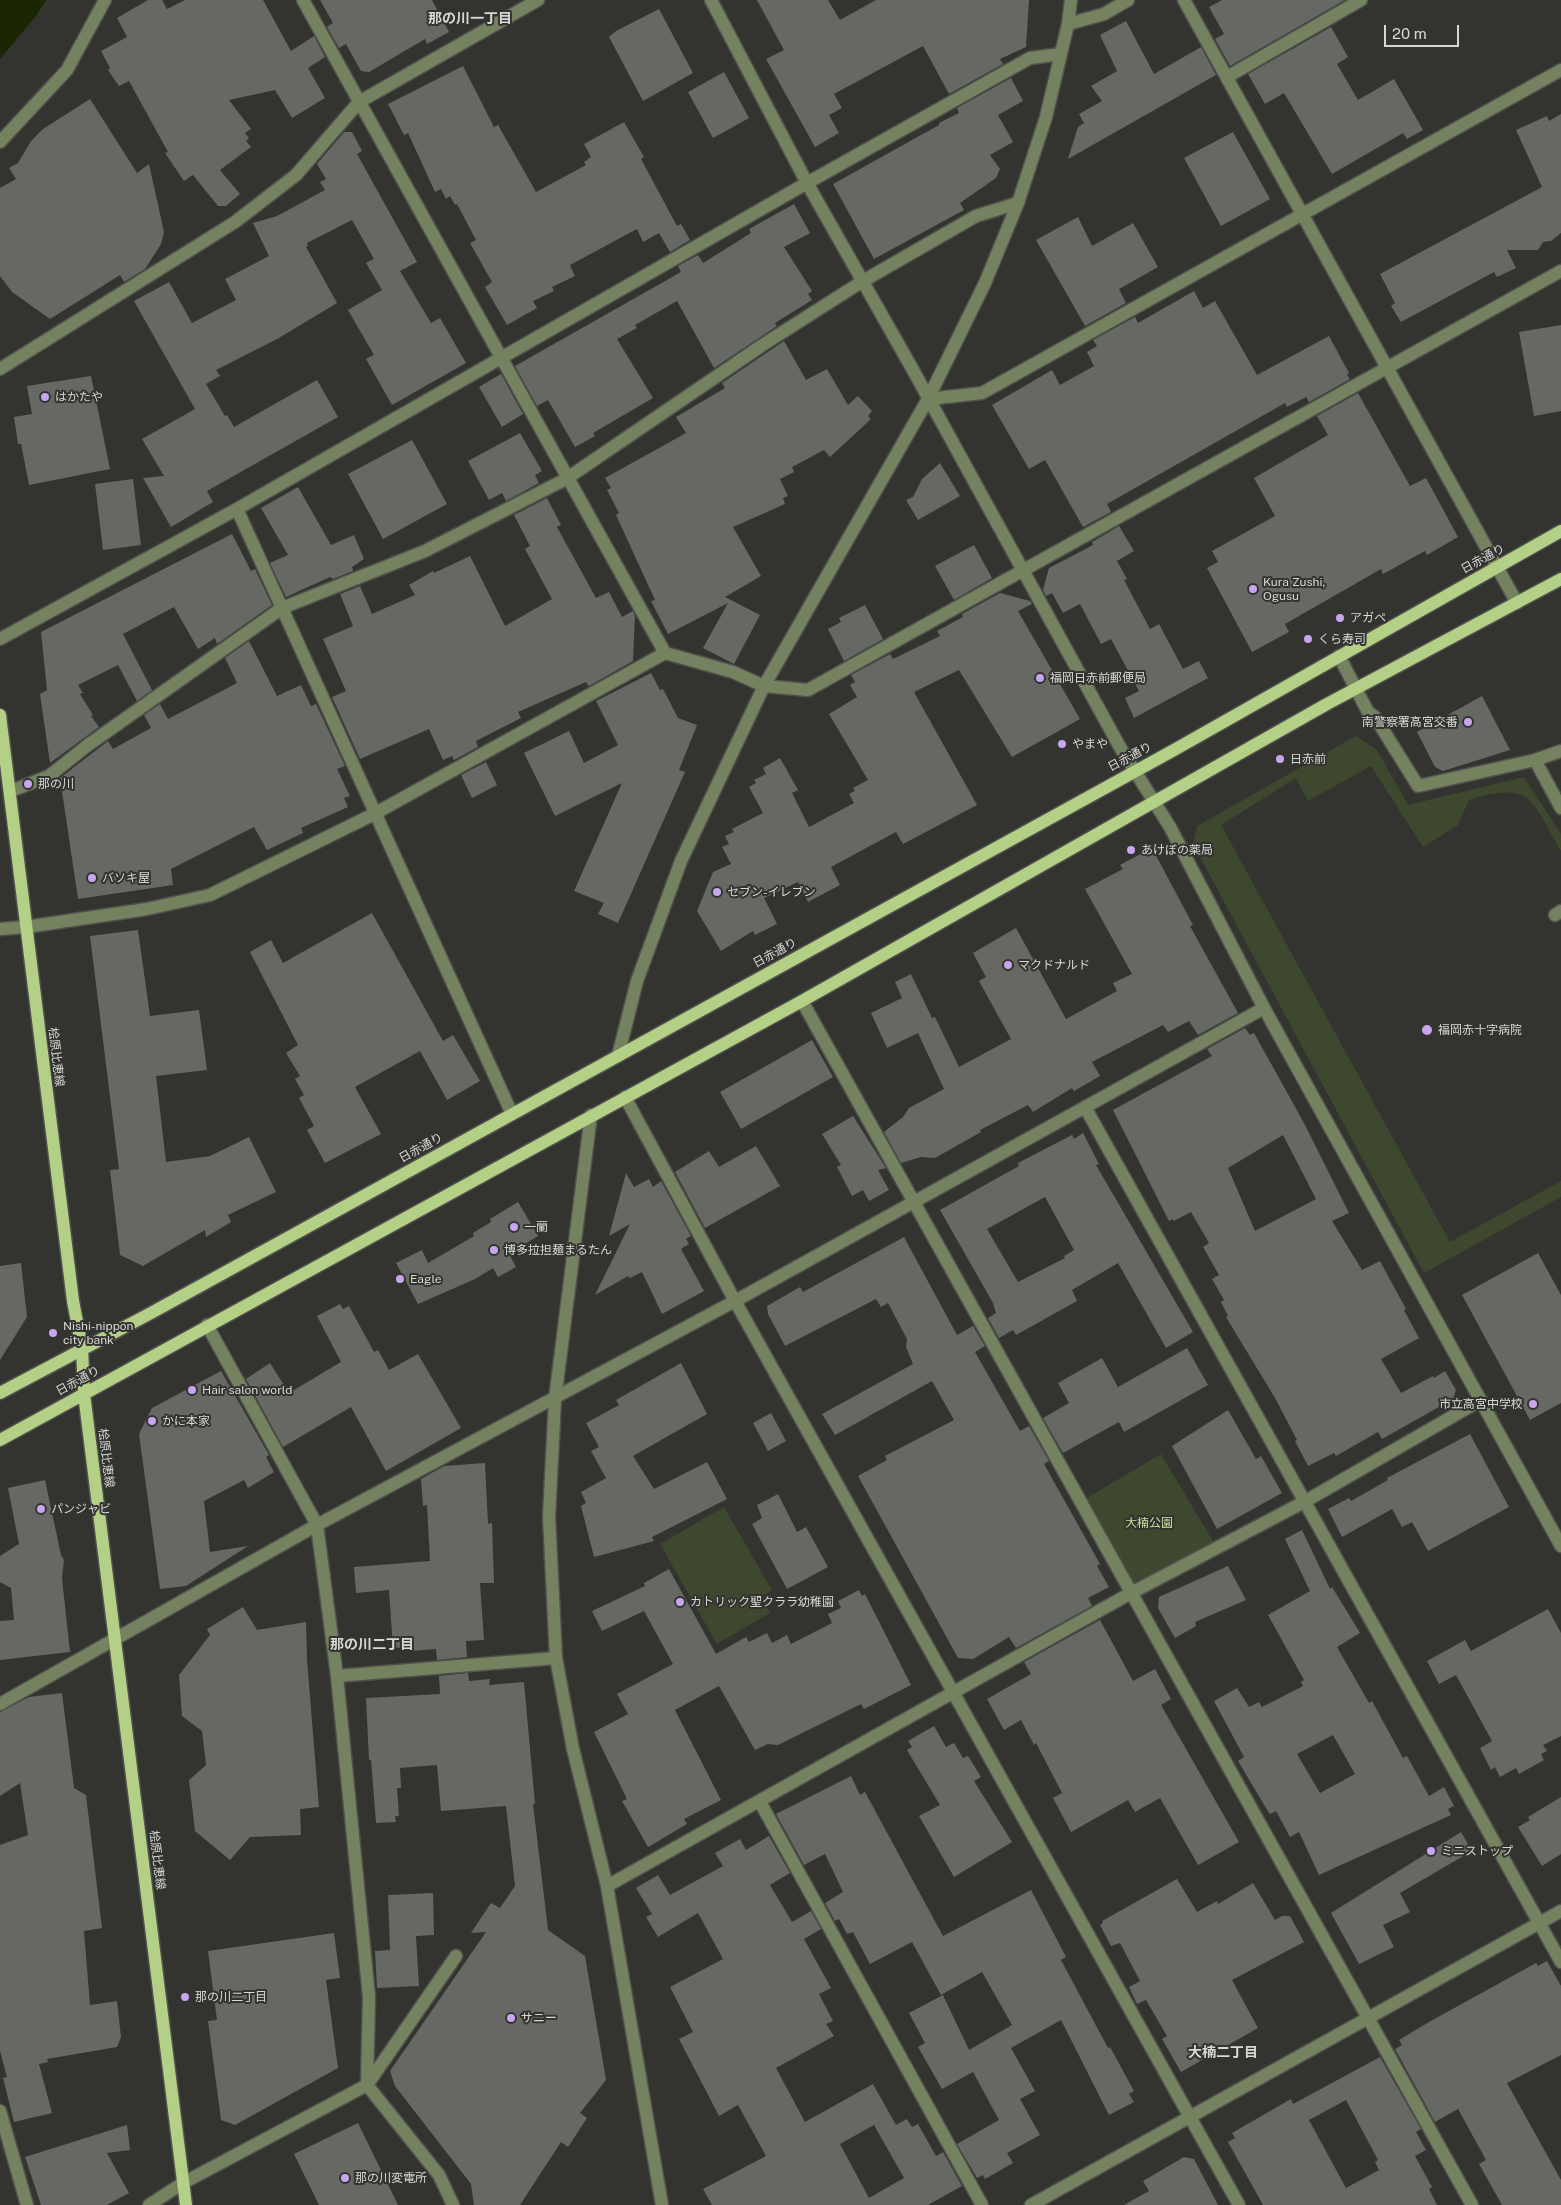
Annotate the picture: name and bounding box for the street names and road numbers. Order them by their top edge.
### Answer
street label: 日赤通り [1459,541,1507,577]
street label: 日赤通り [1105,739,1155,775]
street label: 日赤通り [751,935,799,971]
street label: 桧原比恵線 [45,1026,67,1088]
street label: 日赤通り [397,1130,445,1166]
street label: 日赤通り [54,1363,102,1399]
street label: 桧原比恵線 [95,1427,117,1489]
street label: 桧原比恵線 [146,1829,168,1891]

